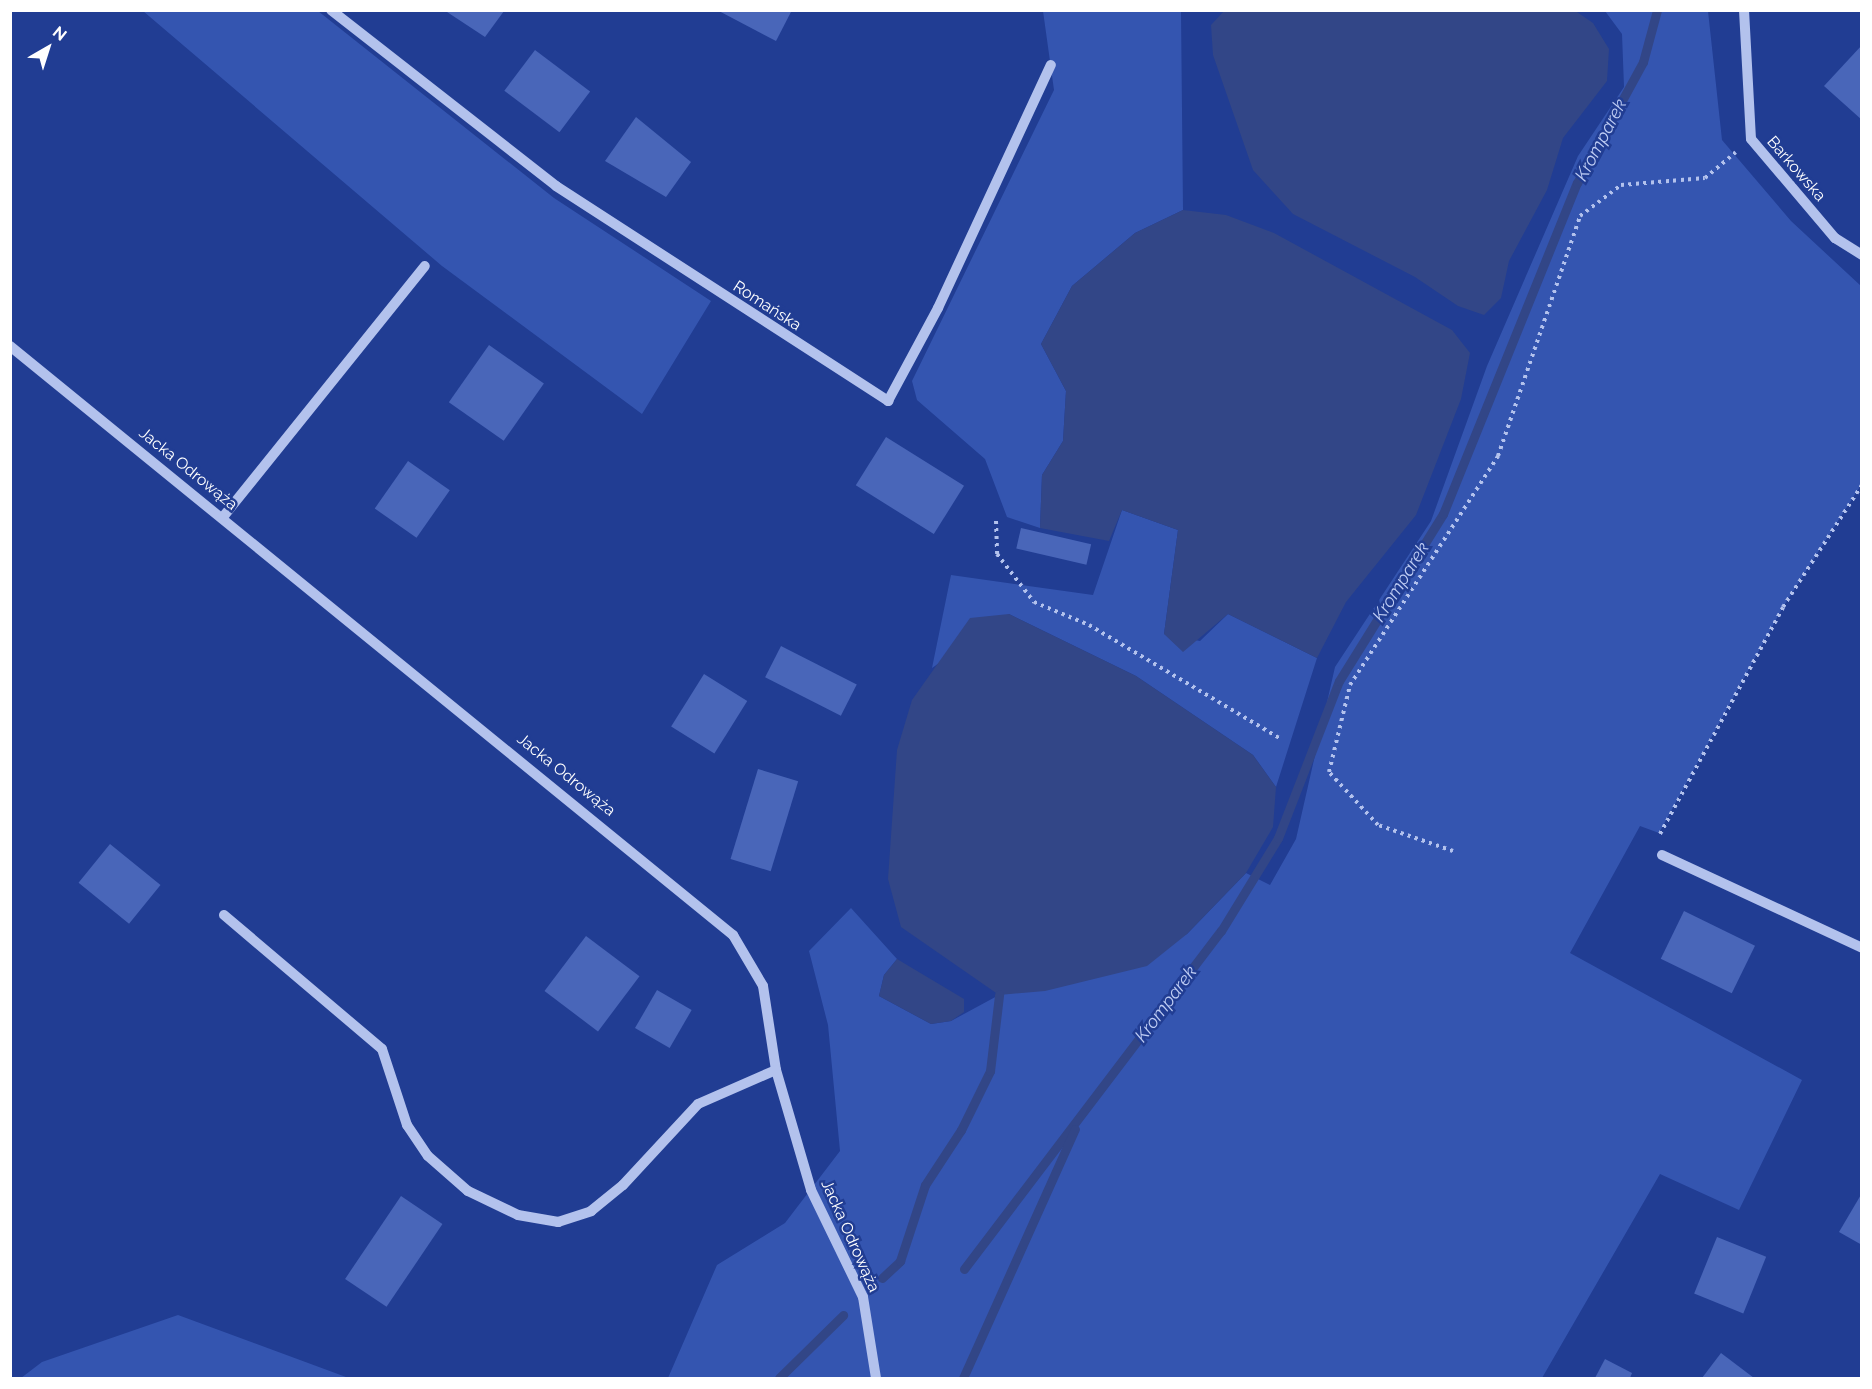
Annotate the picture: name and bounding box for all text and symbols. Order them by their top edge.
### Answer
north arrow [18,18,78,78]
text: N [49,22,70,45]
water label: Kromparek [1570,95,1632,185]
street label: Barkowska [1763,133,1829,205]
street label: Romańska [729,277,805,335]
street label: Jacka Odrowąża [135,423,241,515]
water label: Kromparek [1368,538,1434,626]
street label: Jacka Odrowąża [513,729,619,821]
water label: Kromparek [1130,962,1202,1046]
street label: Jacka Odrowąża [817,1177,883,1295]

